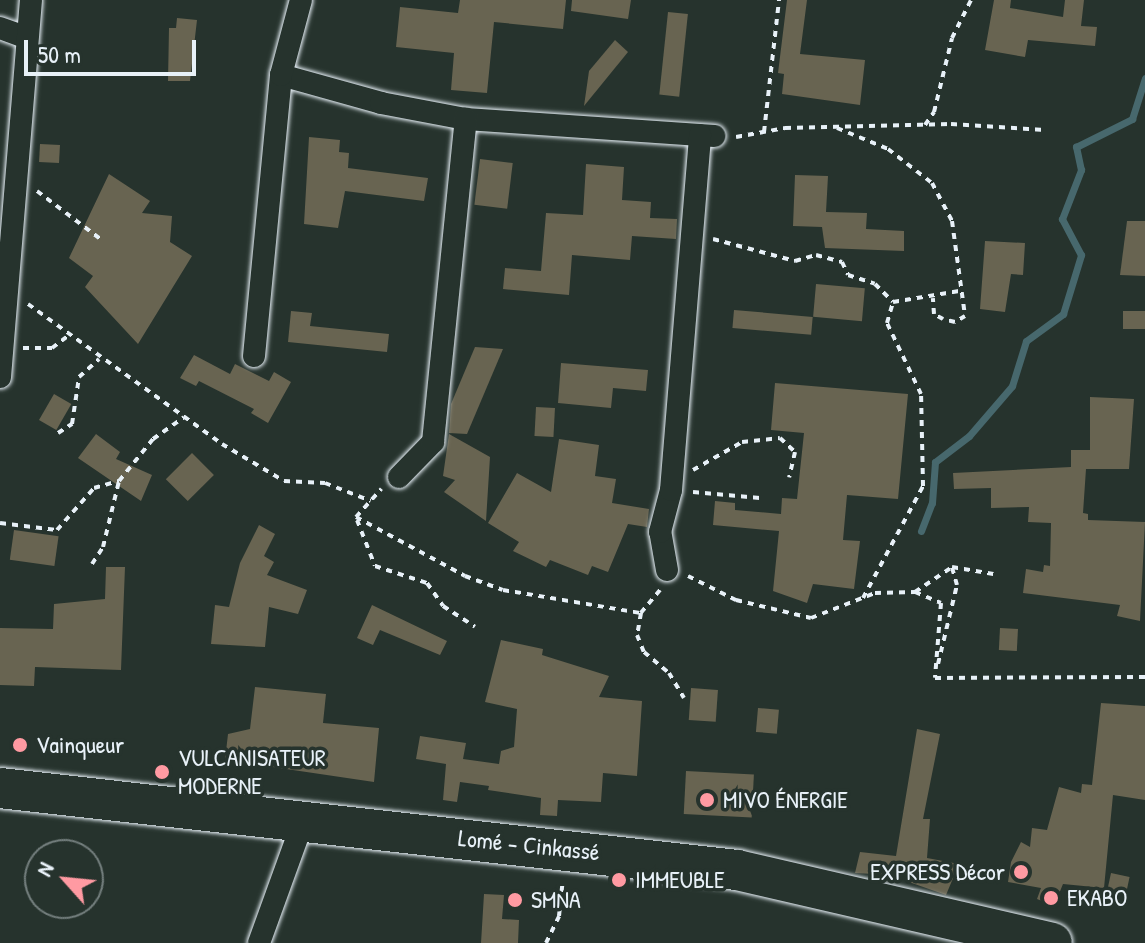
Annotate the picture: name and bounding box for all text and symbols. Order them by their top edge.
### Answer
scale bar [28,24,200,74]
text: 50 m [38,38,81,70]
place label: Vainqueur [36,731,124,759]
marker: Vainqueur [11,736,29,754]
place label: VULCANISATEUR MODERNE [178,744,326,800]
marker: VULCANISATEUR MODERNE [153,763,171,781]
place label: MIVO ÉNERGIE [723,786,848,814]
marker: MIVO ÉNERGIE [698,791,716,809]
street label: Lomé - Cinkassé [457,823,601,867]
north arrow [24,839,104,919]
text: N [28,857,60,881]
place label: EXPRESS Décor [870,858,1005,886]
marker: EXPRESS Décor [1012,863,1030,881]
place label: IMMEUBLE [635,866,725,894]
marker: IMMEUBLE [610,871,628,889]
place label: EKABO [1067,884,1127,912]
place label: SMNA [531,886,581,914]
marker: EKABO [1042,889,1060,907]
marker: SMNA [506,891,524,909]

